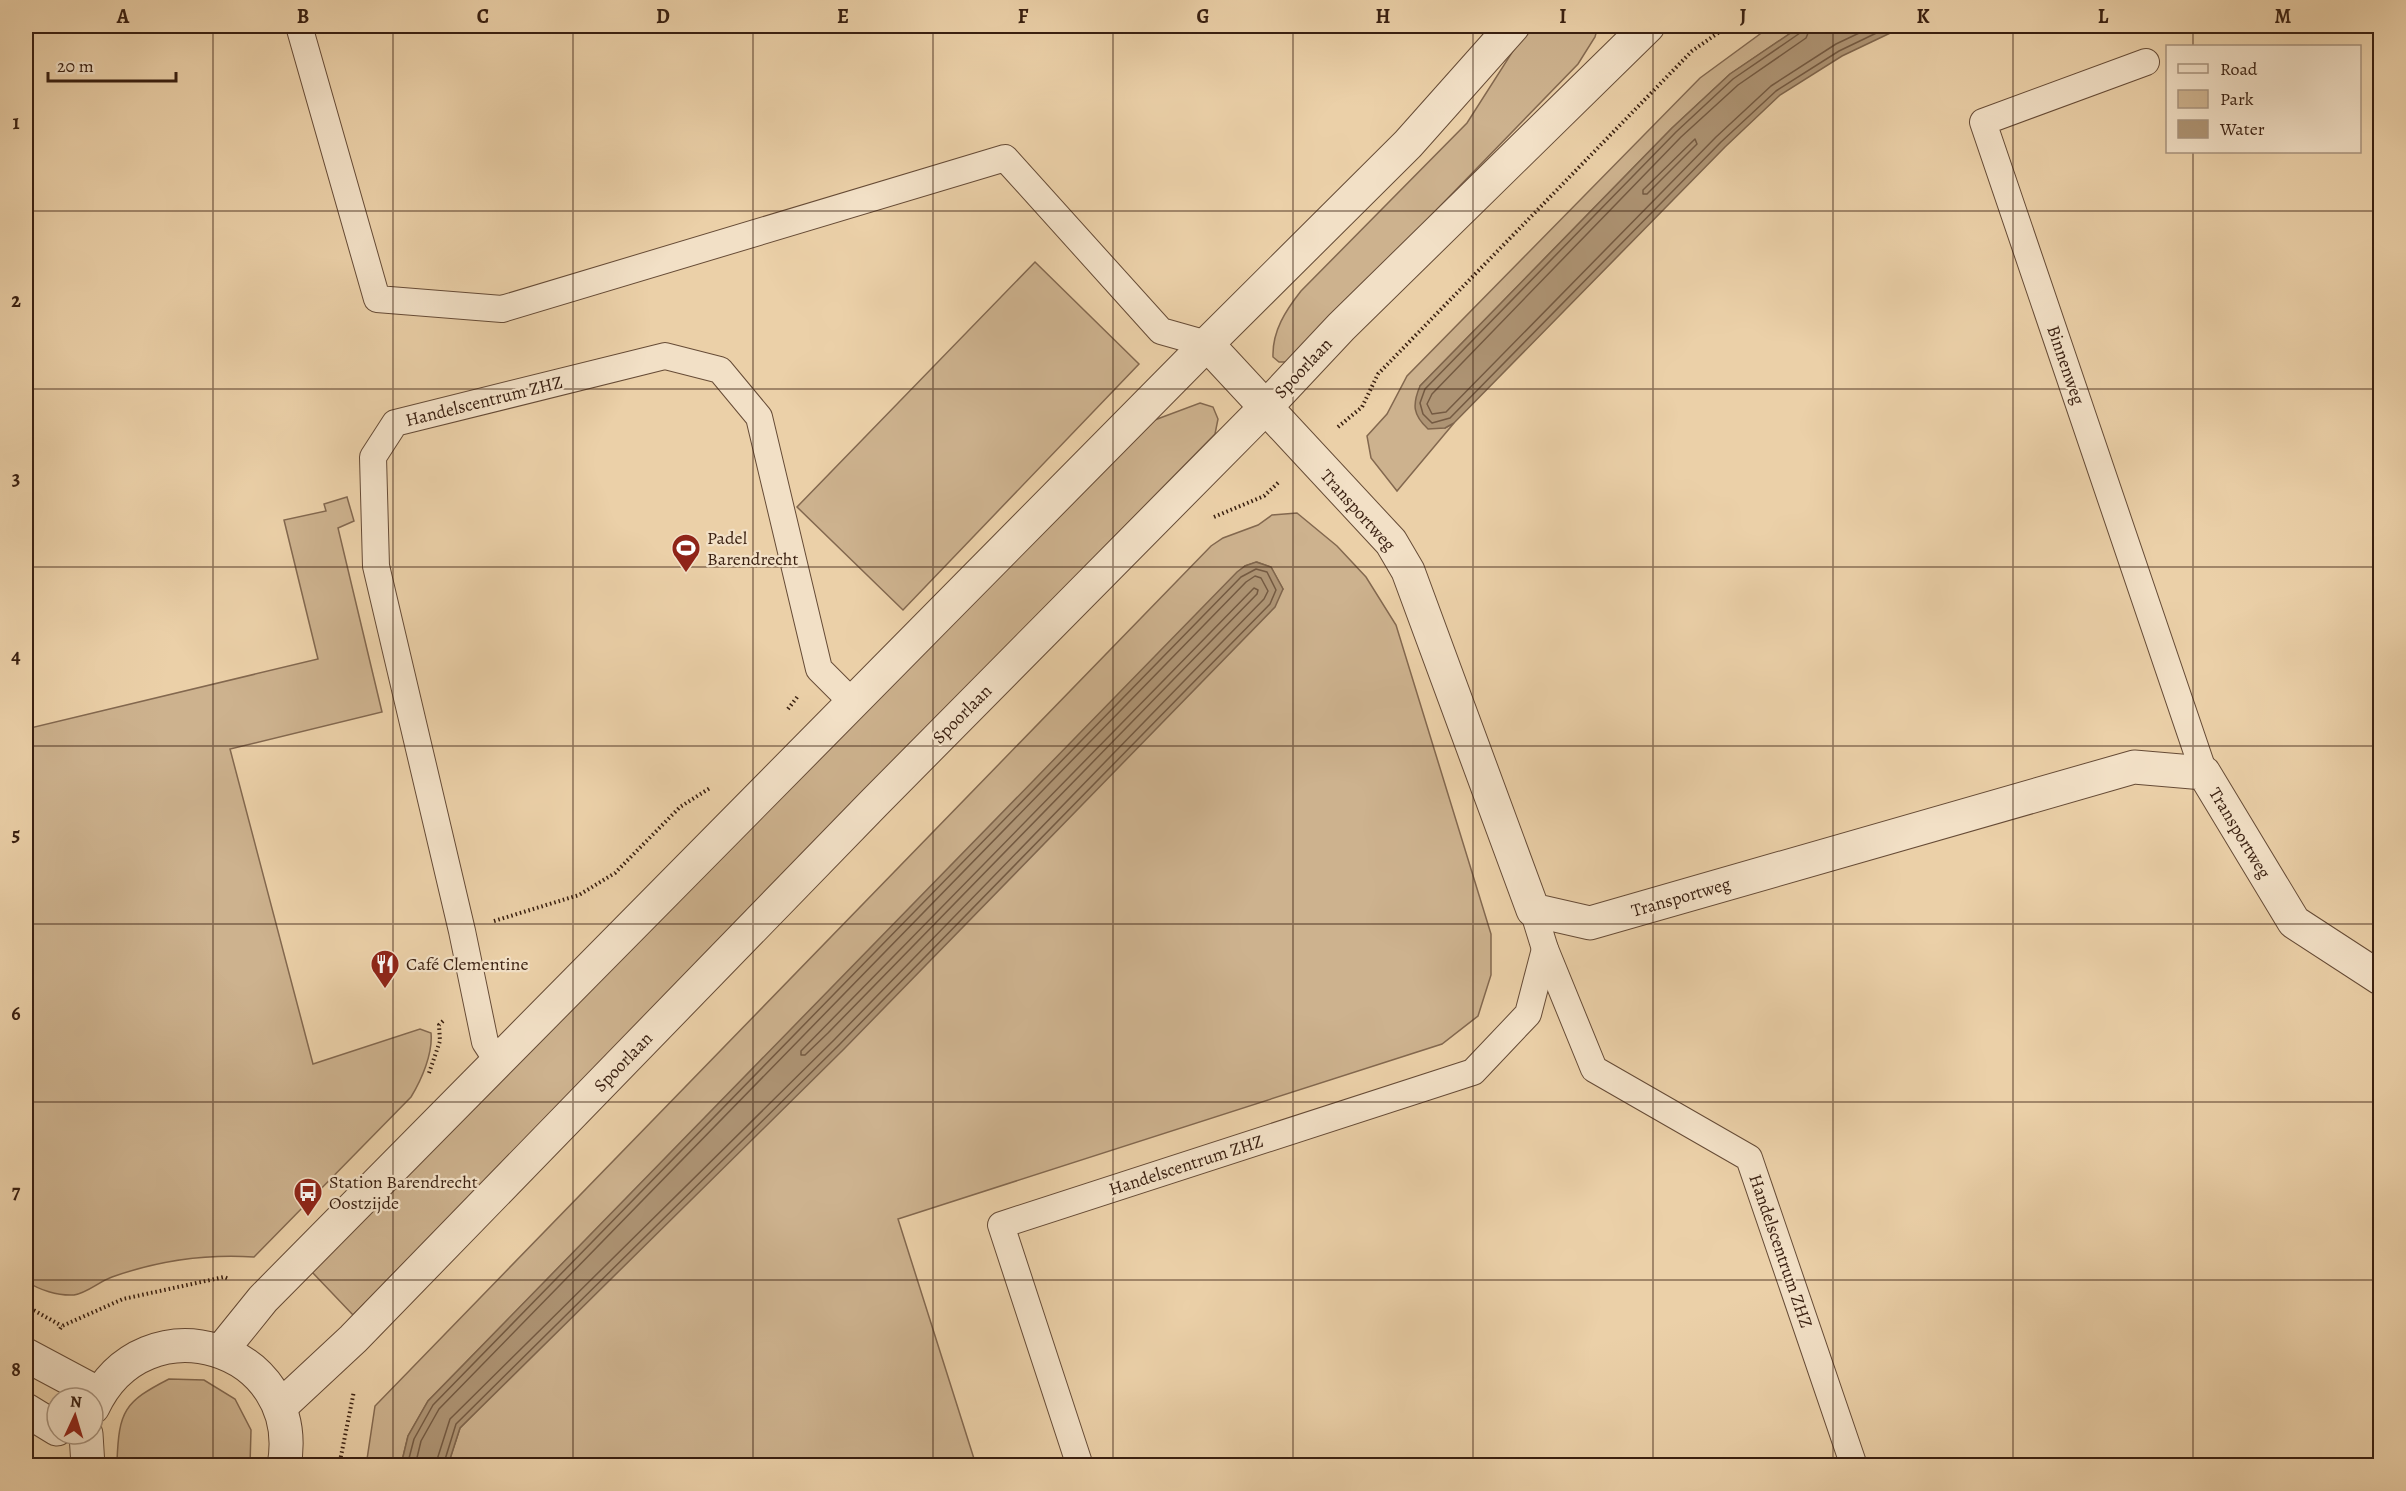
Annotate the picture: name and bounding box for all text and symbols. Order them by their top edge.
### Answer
text: A [116,3,130,30]
text: B [297,3,309,30]
text: C [477,3,489,30]
text: D [656,3,670,30]
text: E [837,3,849,30]
text: F [1018,3,1029,30]
text: G [1196,3,1210,30]
text: H [1376,3,1391,30]
text: I [1559,3,1567,30]
text: J [1740,3,1747,30]
text: K [1916,3,1930,30]
text: L [2098,3,2109,30]
text: M [2275,3,2292,30]
scale bar [48,45,176,83]
legend [2166,45,2361,153]
text: 20 m [57,54,94,78]
text: Road [2220,57,2258,81]
text: Park [2220,87,2254,111]
text: 1 [12,109,20,136]
text: Water [2219,117,2265,141]
text: 2 [11,287,21,314]
street label: Binnenweg [2041,322,2091,408]
street label: Spoorlaan [1269,332,1337,404]
street label: Handelscentrum ZHZ [403,370,565,432]
street label: Transportweg [1315,464,1401,556]
text: 3 [12,465,20,492]
place label: Padel Barendrecht [707,526,798,571]
sports icon: Padel Barendrecht [670,532,702,574]
text: 4 [11,643,21,670]
street label: Spoorlaan [927,679,997,749]
street label: Transportweg [2203,783,2277,883]
text: 5 [12,821,20,848]
street label: Transportweg [1629,871,1733,923]
restaurant icon: Café Clementine [369,948,401,990]
place label: Café Clementine [406,952,528,976]
text: 6 [11,1000,21,1027]
street label: Spoorlaan [588,1027,658,1097]
street label: Handelscentrum ZHZ [1106,1129,1266,1201]
place label: Station Barendrecht Oostzijde [329,1170,478,1215]
street label: Handelscentrum ZHZ [1743,1171,1819,1331]
bus stop icon: Station Barendrecht Oostzijde [292,1176,324,1218]
text: 7 [12,1178,21,1205]
text: 8 [11,1356,21,1383]
north arrow [45,1386,105,1446]
text: N [69,1391,83,1413]

